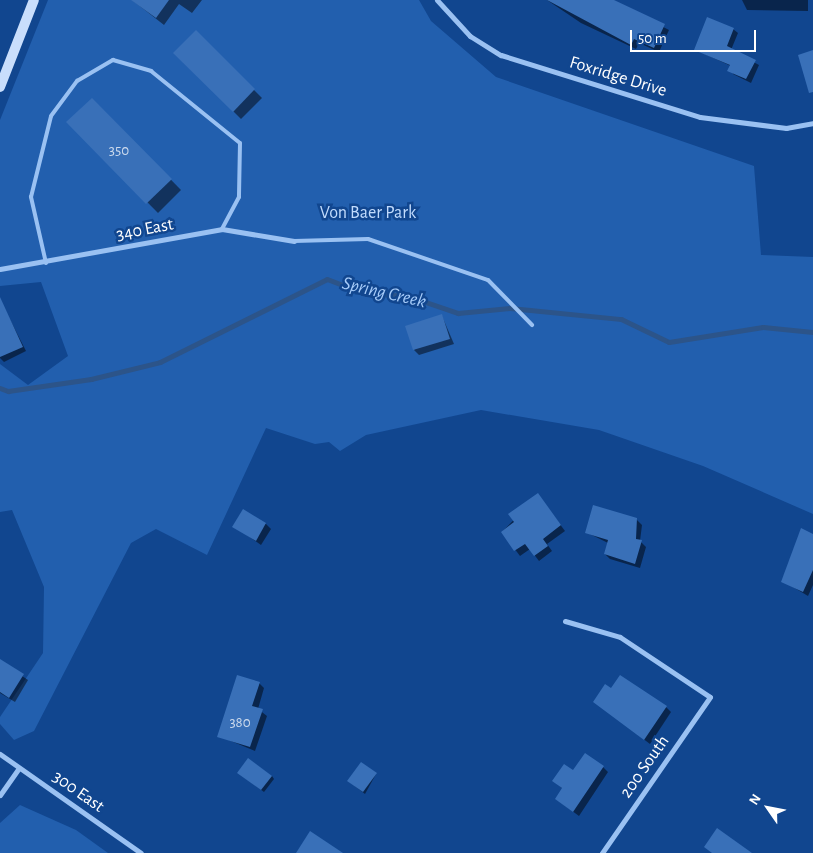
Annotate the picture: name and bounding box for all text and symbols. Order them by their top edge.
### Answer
scale bar [633,20,759,52]
text: 50 m [638,31,667,46]
street label: Foxridge Drive [567,52,669,102]
house number: 350 [109,142,129,160]
park label: Von Baer Park [320,202,416,224]
street label: 340 East [115,214,175,246]
water label: Spring Creek [340,272,428,314]
house number: 380 [229,714,251,732]
street label: 200 South [616,732,674,802]
street label: 300 East [48,766,108,818]
north arrow [743,783,793,833]
text: N [747,792,764,808]

